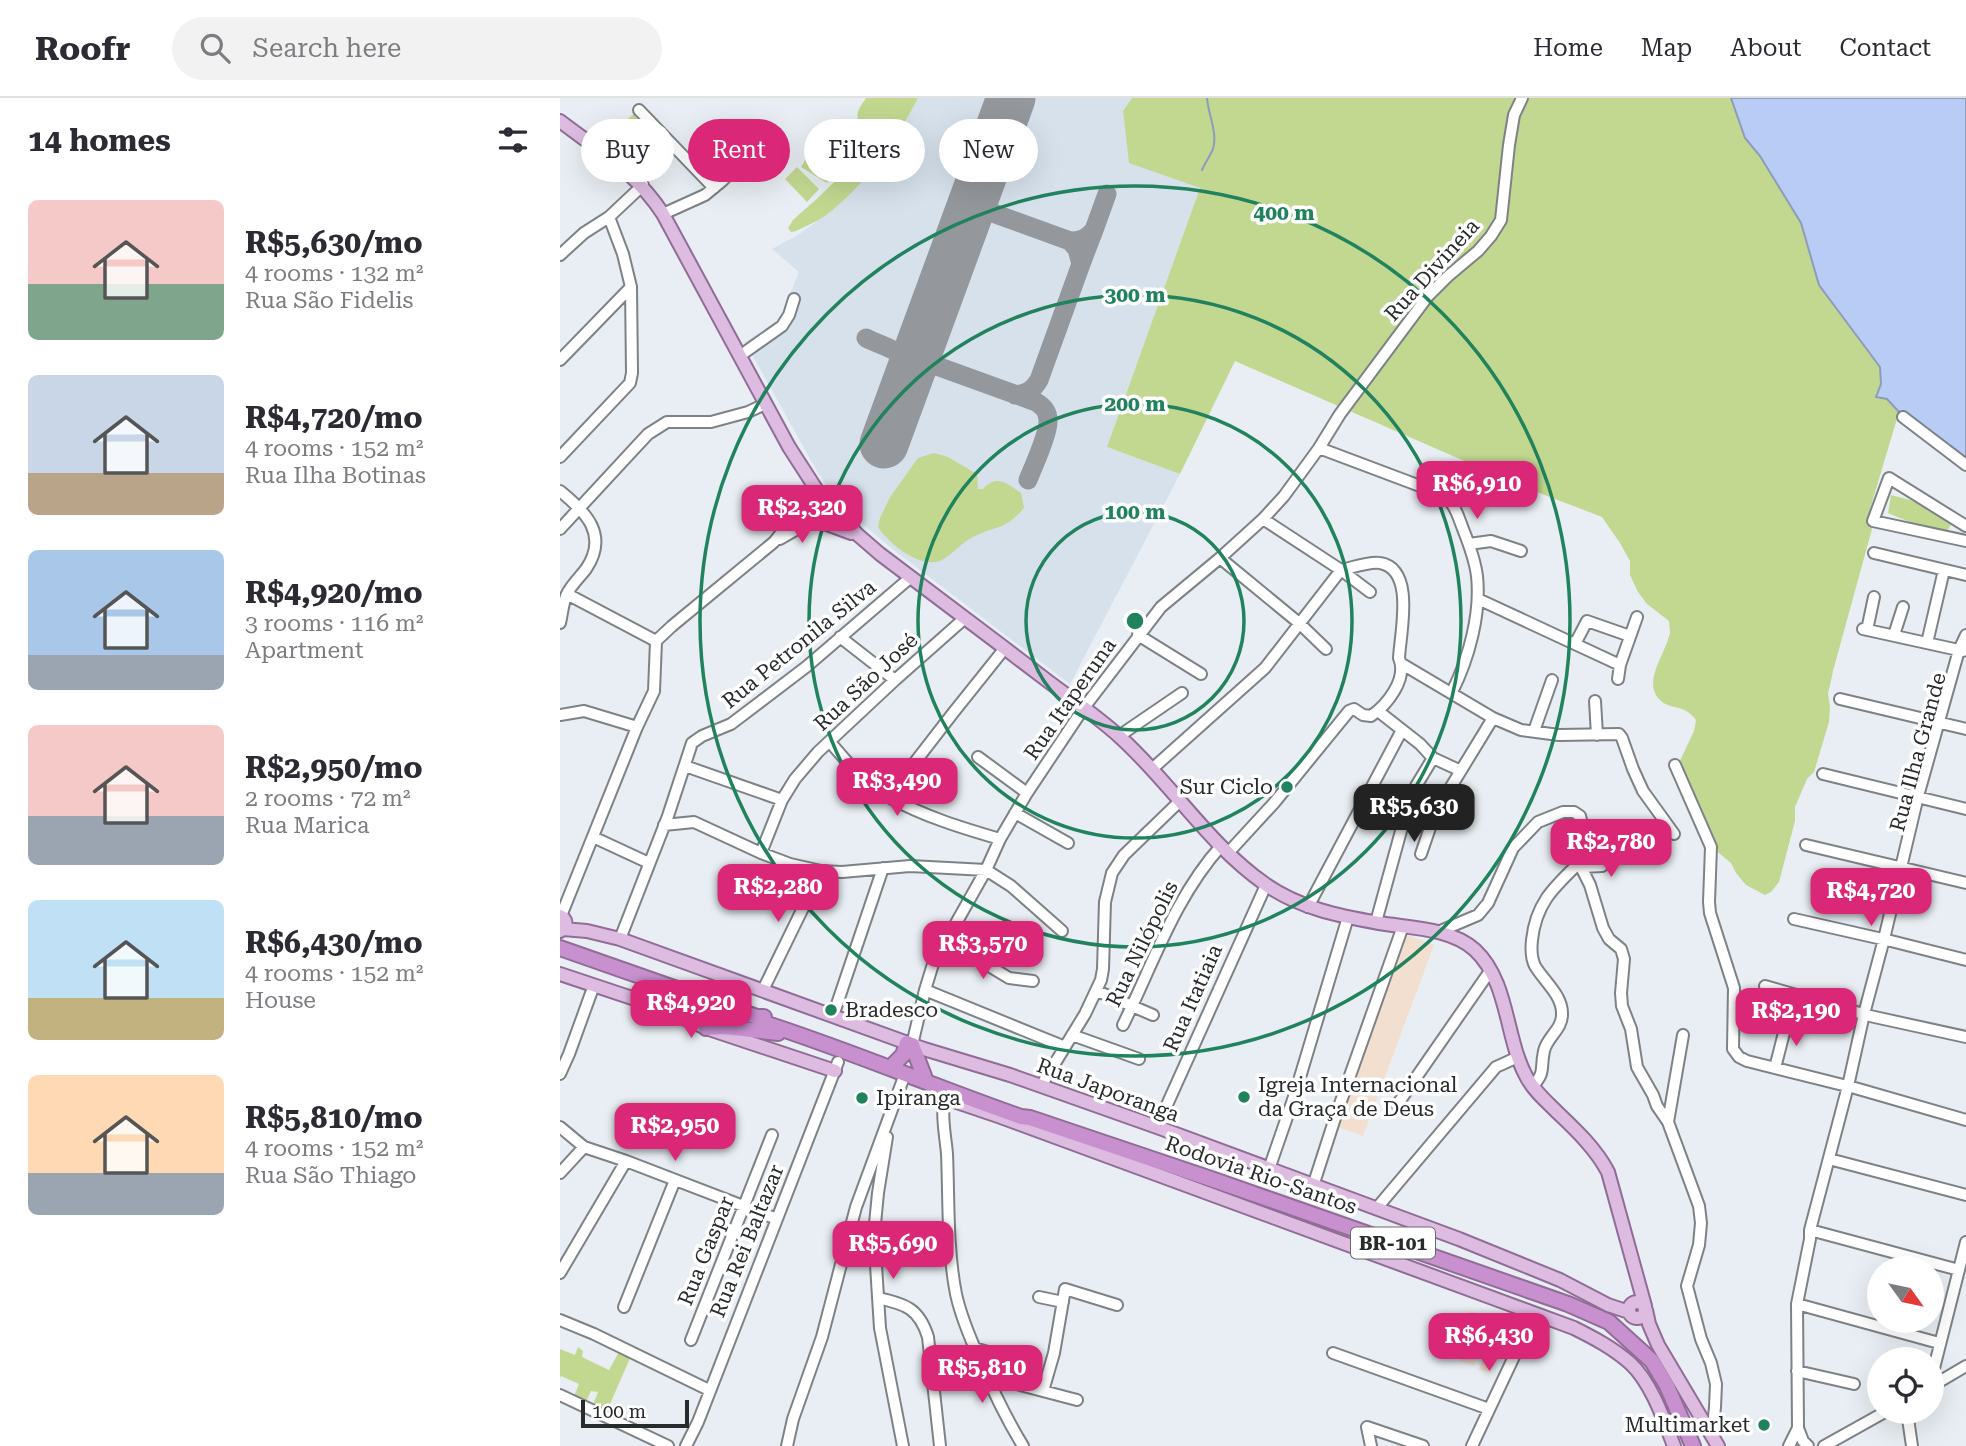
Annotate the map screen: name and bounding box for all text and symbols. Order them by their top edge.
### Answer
search box [172,17,662,80]
text: Roofr [35,29,130,68]
icon: search [196,29,234,67]
text: Search here [252,33,401,63]
text: Home [1533,34,1603,62]
text: Map [1641,34,1692,62]
text: About [1730,34,1801,62]
text: Contact [1839,34,1931,62]
chip: Buy [581,119,674,182]
chip: Rent [688,119,790,182]
chip: Filters [804,119,925,182]
chip: New [939,119,1038,182]
icon: filters [494,121,532,159]
text: 14 homes [28,123,171,158]
text: 400 m [1254,201,1314,225]
street label: Rua Divineia [1380,214,1484,326]
text: R$5,630/mo [245,225,423,260]
icon: home [84,228,168,312]
text: 4 rooms · 132 m² [245,260,423,287]
text: 300 m [1105,283,1165,307]
text: Rua São Fidelis [245,287,414,314]
text: 200 m [1105,392,1165,416]
text: R$4,720/mo [245,400,423,435]
icon: home [84,403,168,487]
text: 4 rooms · 152 m² [245,435,423,462]
text: Rua Ilha Botinas [245,462,426,489]
pin: R$6,910 [1412,462,1542,521]
text: R$6,910 [1433,470,1521,497]
pin: R$2,320 [737,486,867,545]
text: R$2,320 [758,494,846,521]
text: 100 m [1105,500,1165,524]
street label: Rua Petronila Silva [717,574,881,713]
text: R$4,920/mo [245,575,423,610]
icon: home [84,578,168,662]
centre of rings [1123,609,1147,633]
text: 3 rooms · 116 m² [245,610,423,637]
street label: Rua São José [809,628,923,736]
street label: Rua Itaperuna [1019,633,1121,764]
text: Apartment [245,637,364,664]
street label: Rua Ilha Grande [1885,670,1951,834]
text: R$2,950/mo [245,750,423,785]
icon: home [84,753,168,837]
pin: R$3,490 [832,758,962,818]
text: R$3,490 [853,767,941,794]
place label: Sur Ciclo [1180,775,1273,799]
marker: Sur Ciclo [1279,779,1295,795]
pin: R$5,630 [1349,784,1479,844]
text: 2 rooms · 72 m² [245,785,411,812]
text: R$5,630 [1370,793,1458,820]
text: Rua Marica [245,812,369,839]
pin: R$2,780 [1546,820,1676,879]
text: R$2,780 [1567,828,1655,855]
pin: R$2,280 [713,864,843,924]
pin: R$4,720 [1806,868,1936,928]
text: R$2,280 [734,873,822,900]
street label: Rua Nilópolis [1101,877,1183,1011]
text: R$4,720 [1827,877,1915,904]
pin: R$3,570 [918,922,1048,981]
text: R$6,430/mo [245,925,423,960]
icon: home [84,928,168,1012]
text: R$3,570 [939,930,1027,957]
street label: Rua Itatiaia [1159,940,1228,1055]
text: 4 rooms · 152 m² [245,960,423,987]
pin: R$4,920 [626,981,756,1040]
text: House [245,987,316,1014]
pin: R$2,190 [1731,988,1861,1048]
text: R$4,920 [647,989,735,1016]
text: R$2,190 [1752,997,1840,1024]
place label: Bradesco [845,998,938,1022]
marker: Bradesco [823,1002,839,1018]
street label: Rua Japoranga [1034,1053,1183,1127]
place label: Igreja Internacional da Graça de Deus [1258,1073,1458,1121]
place label: Ipiranga [876,1086,961,1110]
marker: Igreja Internacional da Graça de Deus [1236,1089,1252,1105]
marker: Ipiranga [854,1090,870,1106]
text: R$5,810/mo [245,1100,423,1135]
icon: home [84,1103,168,1187]
pin: R$2,950 [610,1104,740,1163]
text: R$2,950 [631,1112,719,1139]
street label: Rodovia Rio-Santos [1162,1131,1360,1219]
text: 4 rooms · 152 m² [245,1135,423,1162]
street label: Rua Rei Baltazar [705,1161,789,1321]
text: Rua São Thiago [245,1162,416,1189]
street label: Rua Gaspar [673,1193,739,1309]
pin: R$5,690 [828,1222,958,1281]
road number: BR-101 [1351,1228,1435,1259]
text: R$5,690 [849,1230,937,1257]
north arrow [1867,1256,1944,1334]
map controls [1867,1256,1944,1424]
pin: R$6,430 [1424,1314,1554,1373]
text: R$6,430 [1445,1322,1533,1349]
pin: R$5,810 [917,1346,1047,1405]
button: locate [1867,1347,1944,1424]
text: R$5,810 [938,1354,1026,1381]
scale bar [581,1397,690,1429]
text: 100 m [592,1400,646,1423]
place label: Multimarket [1625,1413,1750,1437]
marker: Multimarket [1756,1417,1772,1433]

